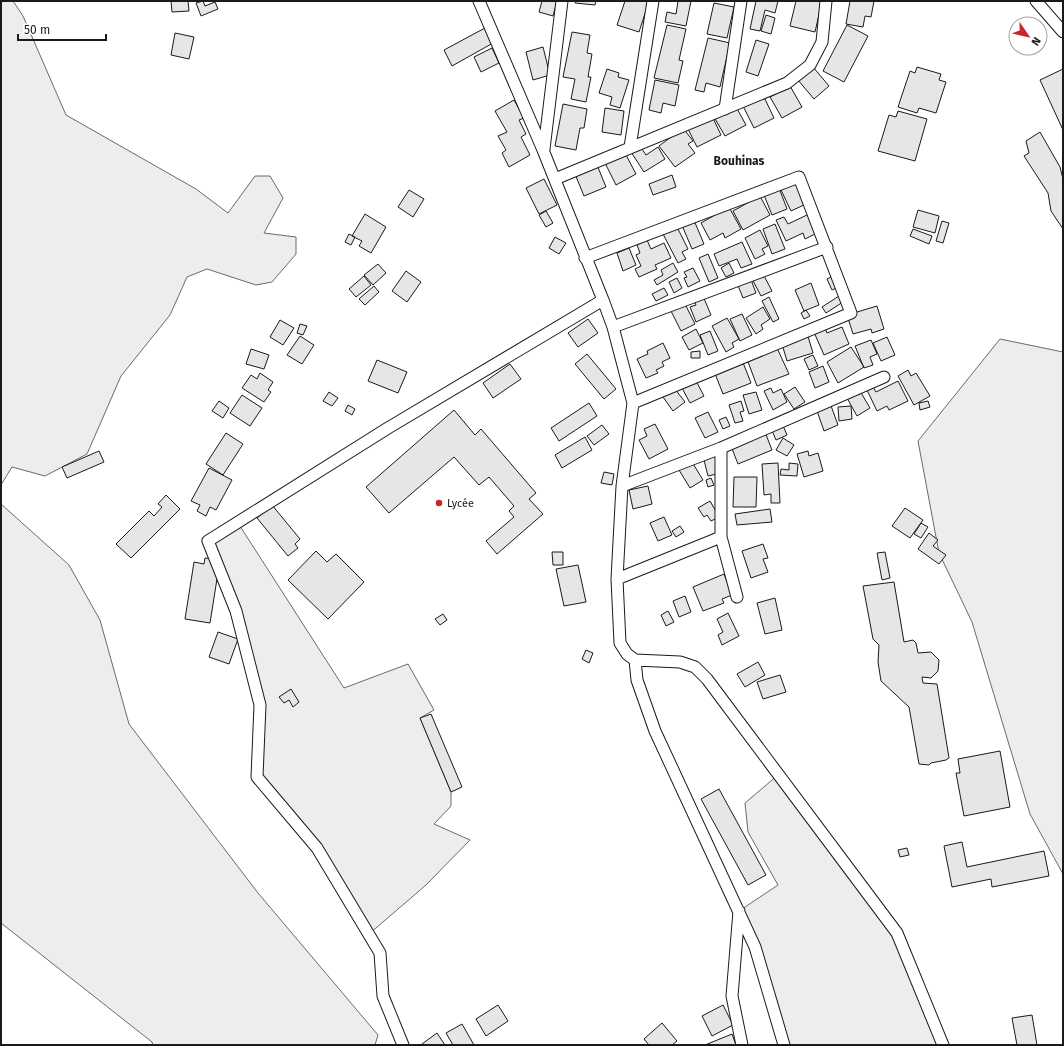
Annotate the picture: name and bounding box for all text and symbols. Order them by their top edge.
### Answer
scale bar [18,16,106,42]
north arrow [1008,16,1048,56]
text: 50 m [24,23,50,37]
text: N [1028,35,1043,48]
district label: Bouhinas [714,154,765,168]
place label: Lycée [447,497,474,510]
marker: Lycée [434,498,444,508]

